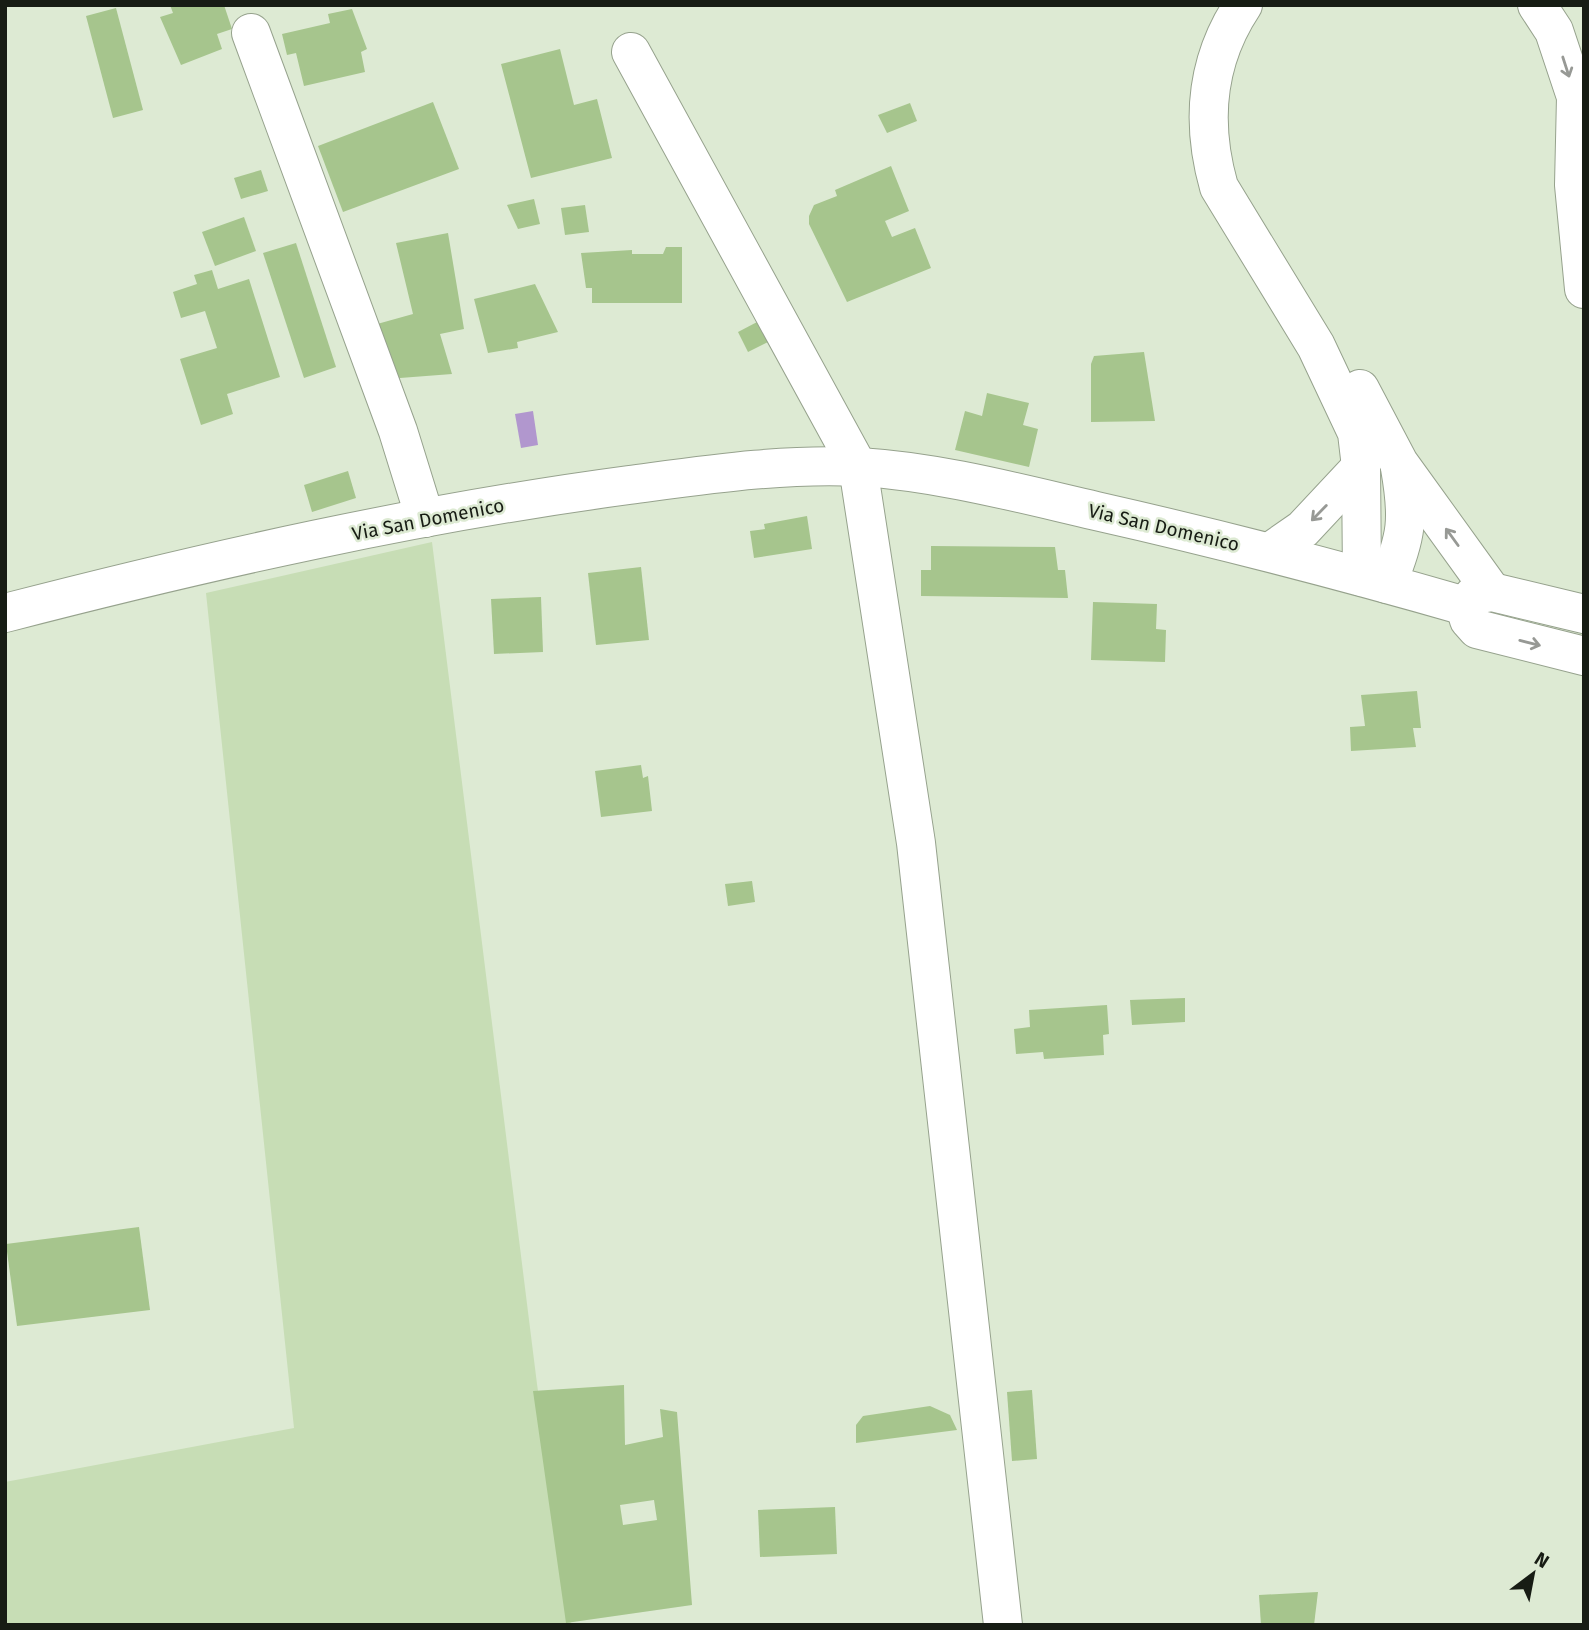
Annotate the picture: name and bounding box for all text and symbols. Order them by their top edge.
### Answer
one-way arrow [1561,55,1573,77]
street label: Via San Domenico [350,493,506,546]
street label: Via San Domenico [1086,499,1242,556]
one-way arrow [1310,504,1327,521]
one-way arrow [1445,528,1459,547]
one-way arrow [1518,637,1541,650]
north arrow [1498,1539,1568,1609]
text: N [1530,1547,1553,1573]

